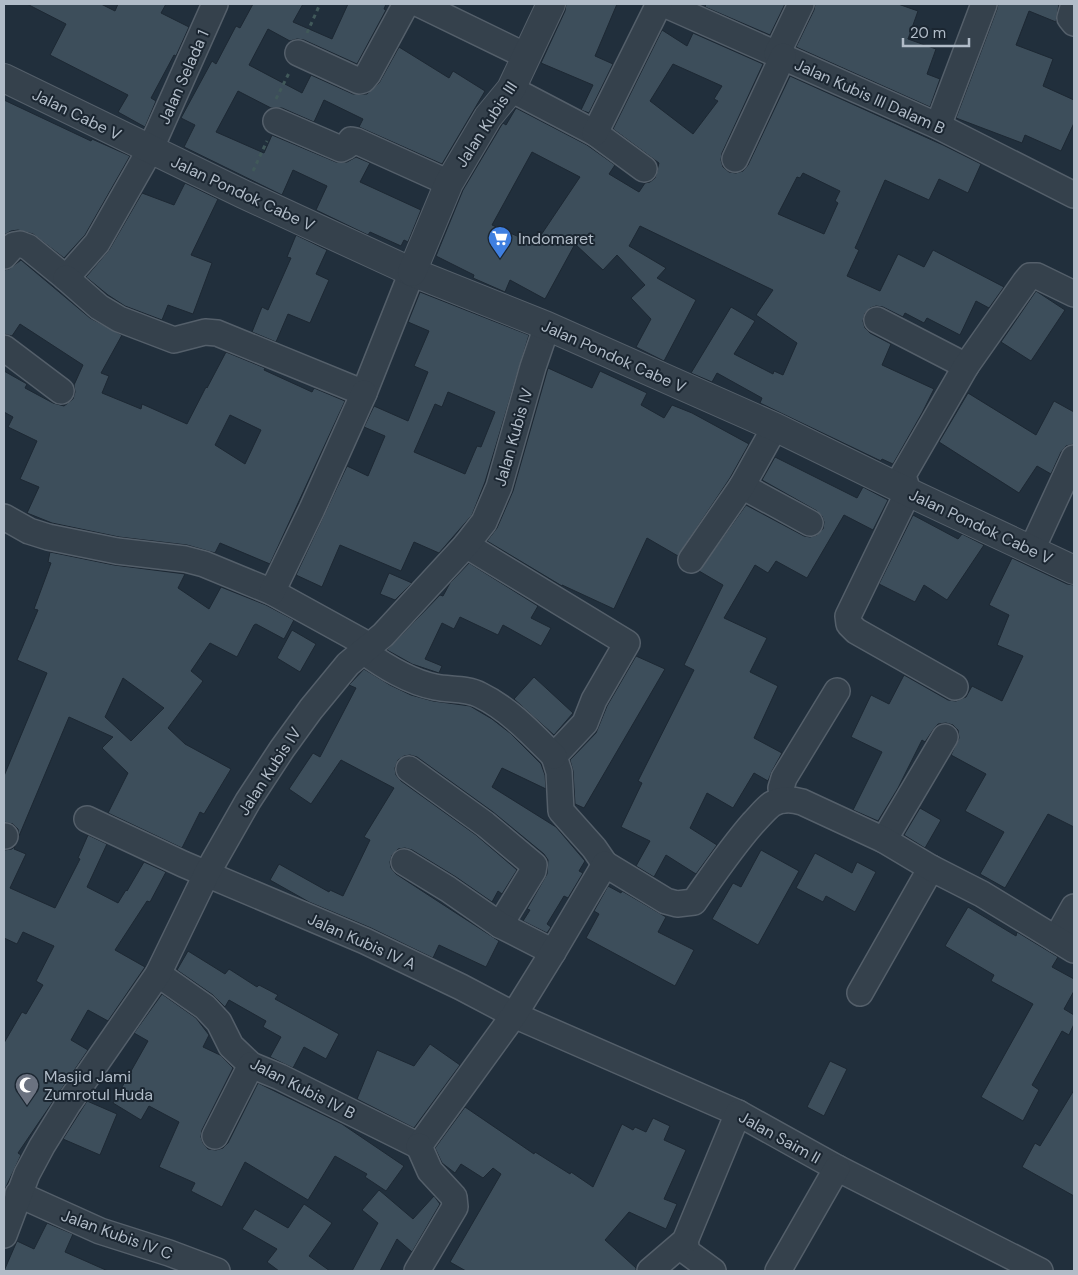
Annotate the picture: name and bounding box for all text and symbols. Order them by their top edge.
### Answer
scale bar [903,15,969,47]
text: 20 m [910,23,946,43]
street label: Jalan Selada 1 [153,27,214,128]
street label: Jalan Kubis III Dalam B [791,54,948,139]
street label: Jalan Kubis III [451,77,522,171]
street label: Jalan Cabe V [29,84,125,145]
street label: Jalan Pondok Cabe V [168,151,318,236]
supermarket icon: Indomaret [487,225,513,259]
place label: Indomaret [518,228,594,249]
street label: Jalan Pondok Cabe V [538,315,690,398]
street label: Jalan Kubis IV [489,385,538,489]
street label: Jalan Pondok Cabe V [906,484,1056,569]
street label: Jalan Kubis IV [233,723,306,819]
street label: Jalan Kubis IV A [304,908,419,975]
street label: Jalan Kubis IV B [247,1053,359,1124]
place label: Masjid Jami Zumrotul Huda [44,1066,153,1105]
mosque icon: Masjid Jami Zumrotul Huda [14,1072,40,1106]
street label: Jalan Saim II [735,1106,824,1169]
street label: Jalan Kubis IV C [58,1205,175,1264]

